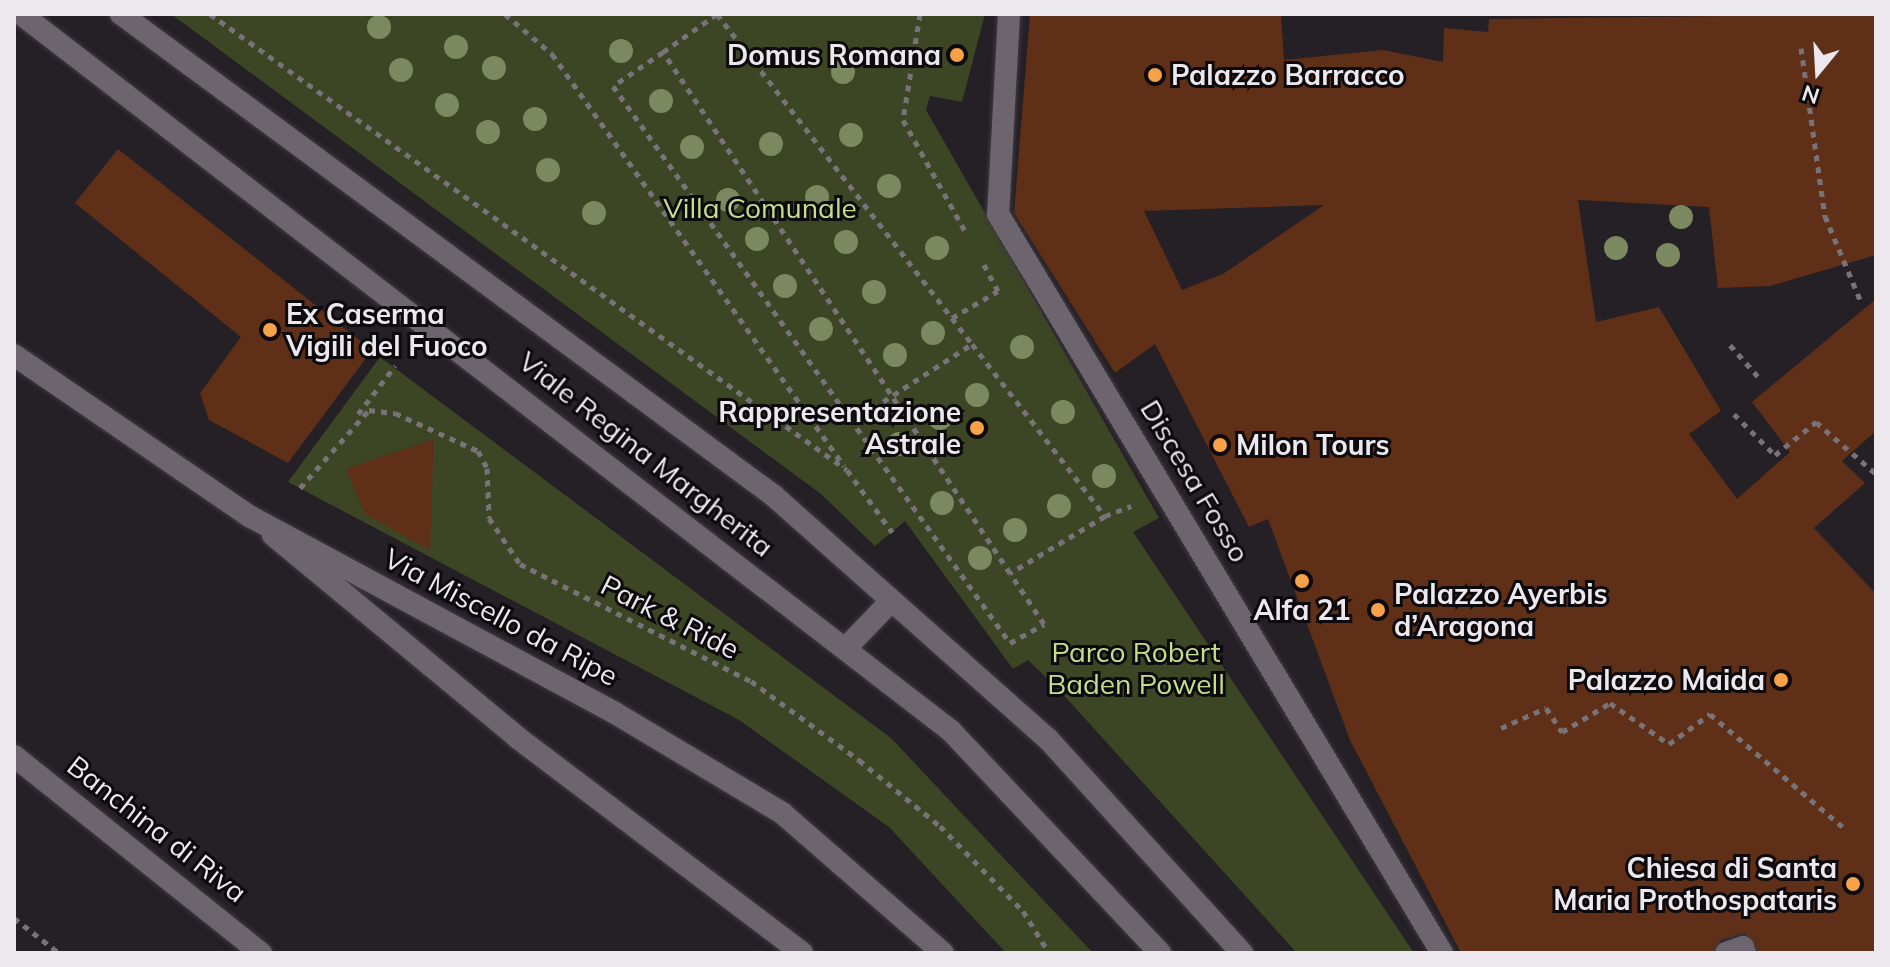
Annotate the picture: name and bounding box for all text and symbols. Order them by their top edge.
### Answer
north arrow [1778,32,1858,112]
place label: Domus Romana [727,38,941,72]
marker: Domus Romana [948,46,966,64]
place label: Palazzo Barracco [1171,58,1405,92]
marker: Palazzo Barracco [1146,66,1164,84]
text: N [1798,79,1823,111]
park label: Villa Comunale [663,191,857,225]
place label: Ex Caserma Vigili del Fuoco [286,297,488,363]
marker: Ex Caserma Vigili del Fuoco [261,321,279,339]
street label: Viale Regina Margherita [512,344,780,564]
street label: Discesa Fosso [1133,394,1257,568]
place label: Rappresentazione Astrale [718,395,961,461]
marker: Rappresentazione Astrale [968,419,986,437]
place label: Milon Tours [1236,428,1389,462]
marker: Milon Tours [1211,436,1229,454]
street label: Via Miscello da Ripe [379,541,623,693]
street label: Park & Ride [595,568,745,666]
marker: Alfa 21 [1293,572,1311,590]
place label: Palazzo Ayerbis d’Aragona [1394,577,1608,643]
place label: Alfa 21 [1253,593,1351,627]
marker: Palazzo Ayerbis d’Aragona [1369,601,1387,619]
park label: Parco Robert Baden Powell [1047,635,1225,701]
place label: Palazzo Maida [1568,663,1765,697]
marker: Palazzo Maida [1772,671,1790,689]
street label: Banchina di Riva [61,749,253,909]
place label: Chiesa di Santa Maria Prothospataris [1553,851,1837,917]
marker: Chiesa di Santa Maria Prothospataris [1844,875,1862,893]

